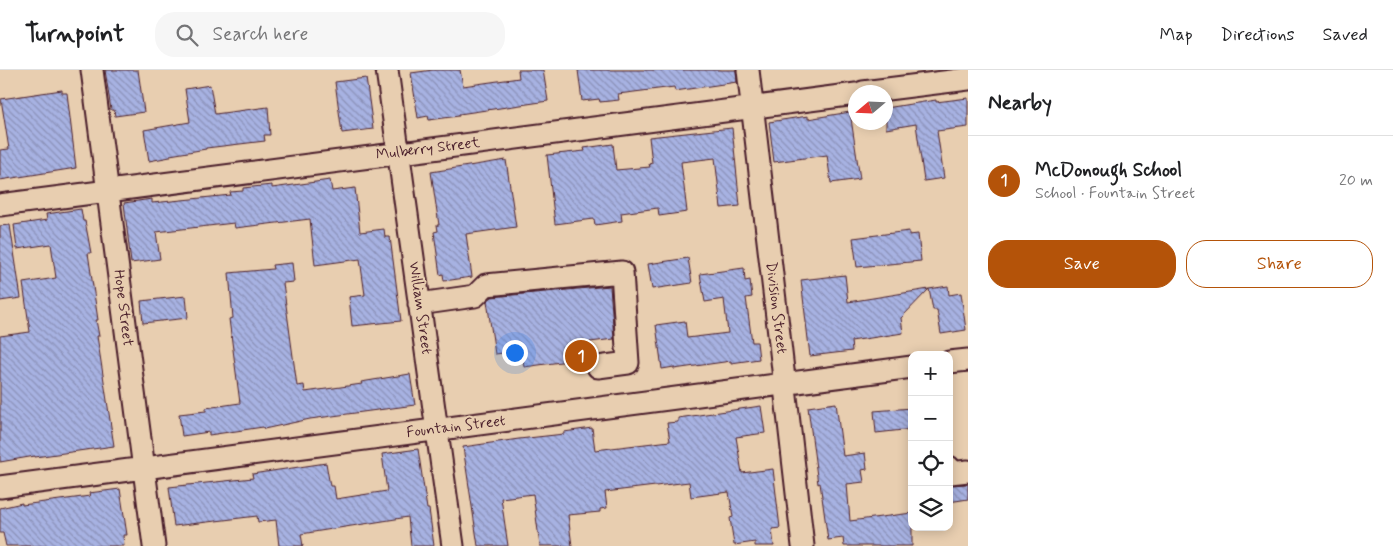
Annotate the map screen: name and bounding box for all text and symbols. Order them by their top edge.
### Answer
search box [155,12,505,57]
text: Turnpoint [25,19,125,50]
icon: search [173,21,201,49]
text: Search here [213,22,308,47]
text: Map [1160,23,1193,47]
text: Directions [1221,23,1295,47]
text: Saved [1323,23,1368,47]
north arrow [848,85,893,130]
text: Nearby [988,89,1052,117]
street label: Mulberry Street [375,133,481,165]
text: McDonough School [1035,158,1182,183]
text: 1 [1000,170,1008,191]
text: 20 m [1339,170,1373,191]
text: School · Fountain Street [1035,183,1195,204]
button: Save [988,240,1176,288]
button: Share [1186,240,1373,288]
street label: William Street [404,260,436,356]
street label: Division Street [760,261,792,356]
street label: Hope Street [108,268,138,348]
pin: 1 [565,337,597,375]
your location [502,340,528,366]
map controls [908,351,953,531]
button: + [908,351,953,396]
button: − [908,396,953,441]
street label: Fountain Street [405,411,507,443]
button: locate [908,441,953,486]
button: layers [908,486,953,531]

